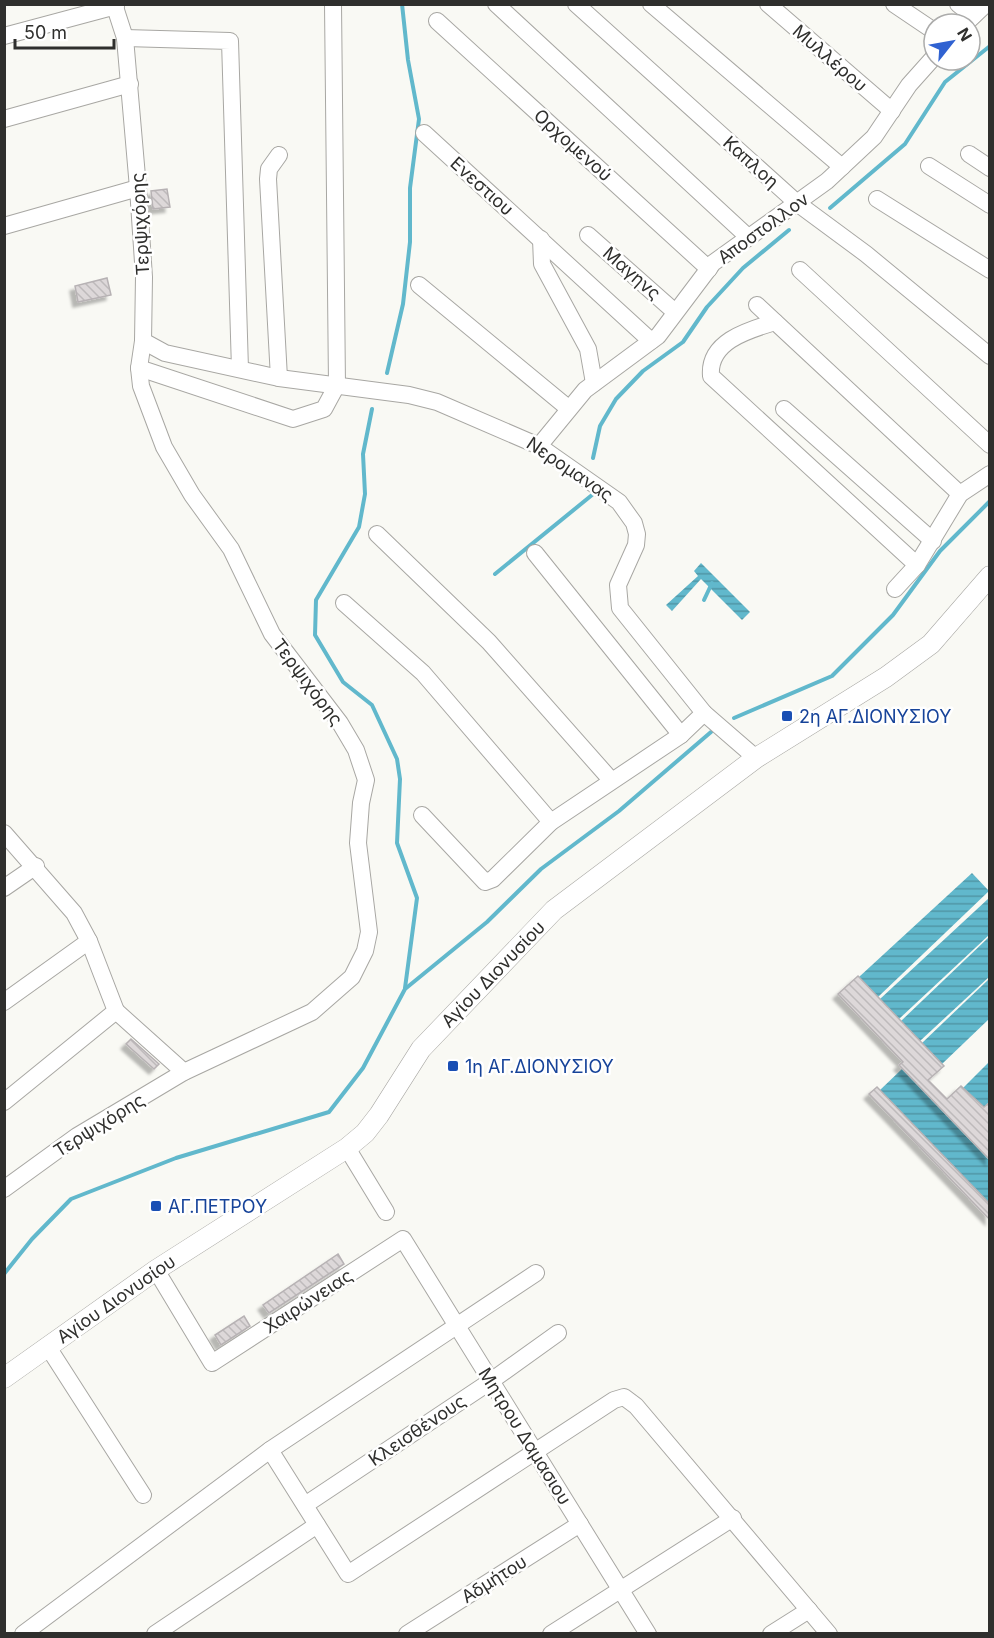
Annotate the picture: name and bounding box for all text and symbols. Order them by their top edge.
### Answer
scale bar [15,12,114,50]
north arrow [922,12,982,72]
street label: Μυλλέρου [789,20,871,96]
text: 50 m [24,22,67,43]
text: N [953,24,977,45]
street label: Ορχομενού [530,105,616,185]
street label: Καπλοη [719,132,783,192]
street label: Ενεστιου [446,152,518,220]
street label: Τερψιχόρης [127,172,153,276]
street label: Αποστολλον [713,188,813,268]
street label: Μαγηνς [599,242,665,304]
street label: Νερομανας [523,432,617,506]
street label: Τερψιχόρης [269,635,347,729]
place label: 2η ΑΓ.ΔΙΟΝΥΣΙΟΥ [799,706,951,727]
marker: 2η ΑΓ.ΔΙΟΝΥΣΙΟΥ [780,709,794,723]
street label: Αγίου Διονυσίου [437,917,549,1031]
place label: 1η ΑΓ.ΔΙΟΝΥΣΙΟΥ [465,1056,614,1077]
marker: 1η ΑΓ.ΔΙΟΝΥΣΙΟΥ [446,1059,460,1073]
street label: Τερψιχόρης [50,1089,148,1161]
place label: ΑΓ.ΠΕΤΡΟΥ [168,1196,267,1217]
marker: ΑΓ.ΠΕΤΡΟΥ [149,1199,163,1213]
street label: Αγίου Διονυσίου [53,1250,179,1348]
street label: Χαιρώνειας [260,1265,356,1337]
street label: Μητρου Δαμασιου [474,1364,576,1508]
street label: Κλεισθένους [365,1390,469,1470]
street label: Αδμήτου [458,1551,530,1607]

